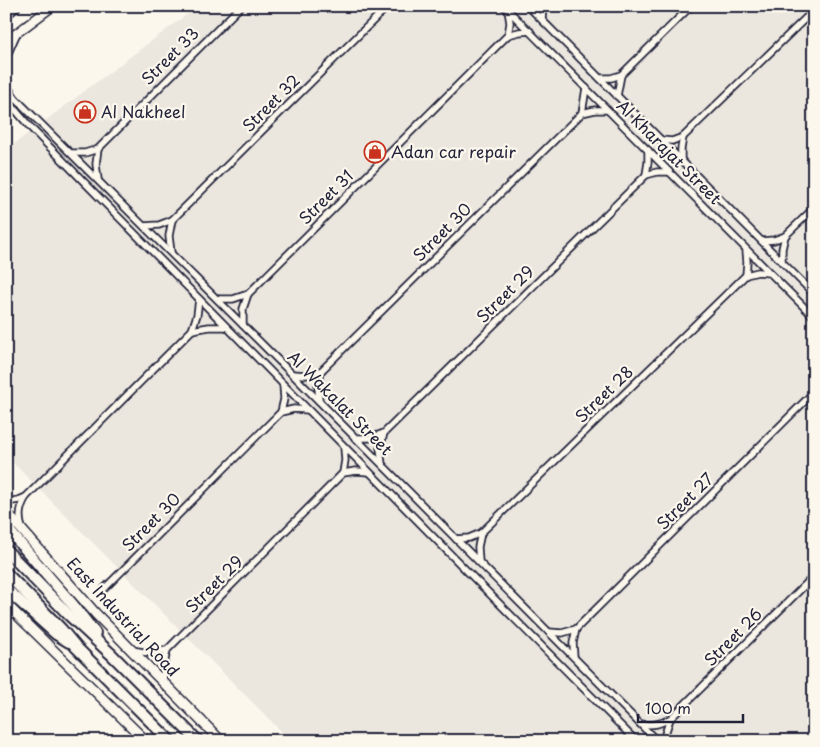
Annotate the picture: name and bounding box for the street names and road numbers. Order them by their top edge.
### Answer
street label: Street 33 [135,21,203,89]
street label: Street 32 [236,68,305,137]
street label: Al Kharajat Street [612,93,728,209]
street label: Street 31 [293,164,358,229]
street label: Street 30 [407,197,476,266]
street label: Street 29 [470,259,538,327]
street label: Al Wakalat Street [283,344,399,460]
street label: Street 28 [569,359,638,427]
street label: Street 27 [650,466,718,534]
street label: Street 30 [116,487,185,556]
street label: Street 29 [179,549,247,617]
street label: East Industrial Road [62,551,185,681]
street label: Street 26 [698,602,767,671]

